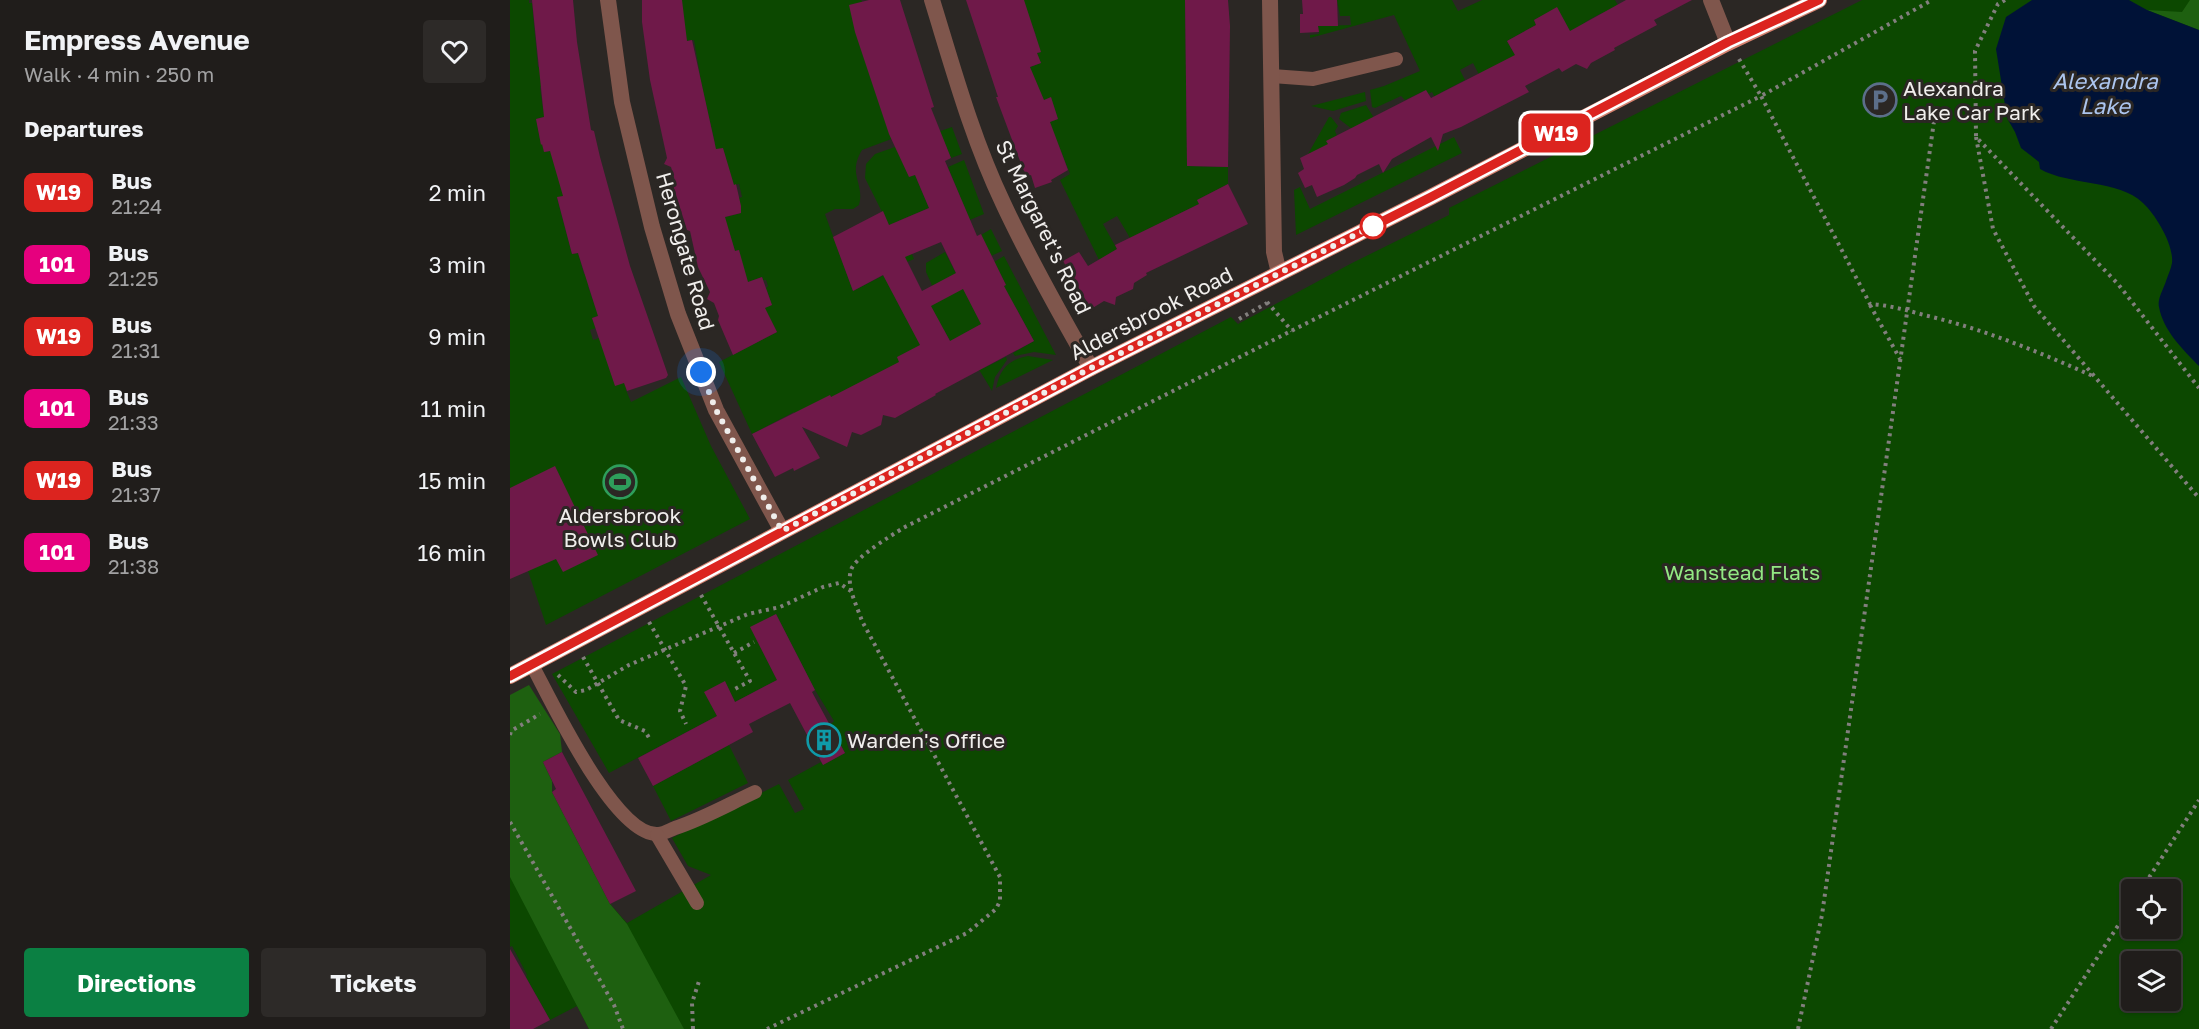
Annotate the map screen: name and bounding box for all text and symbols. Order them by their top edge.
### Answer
button: heart [423,20,486,83]
text: Empress Avenue [24,23,250,56]
text: Walk · 4 min · 250 m [24,62,214,86]
water label: Alexandra Lake [2052,67,2159,119]
place label: Alexandra Lake Car Park [1903,75,2041,125]
parking icon: Alexandra Lake Car Park [1862,82,1898,118]
line badge: W19 [1522,114,1590,152]
text: Departures [24,115,143,142]
text: W19 [1533,120,1579,146]
street label: St Margaret's Road [991,136,1097,318]
text: Bus [111,167,152,194]
street label: Herongate Road [651,169,721,333]
text: W19 [36,179,81,205]
text: 2 min [429,179,486,206]
text: 21:24 [111,194,162,218]
unlabelled marker [1360,213,1386,239]
text: Bus [108,239,149,266]
text: 101 [39,251,75,277]
text: 3 min [429,251,486,278]
street label: Aldersbrook Road [1065,261,1237,365]
text: 21:25 [108,266,159,290]
text: Bus [111,311,152,338]
text: W19 [36,323,81,349]
text: 9 min [428,323,486,350]
text: 21:31 [111,338,160,362]
your location [686,357,716,387]
text: Bus [108,383,149,410]
text: 101 [39,395,75,421]
text: 11 min [420,395,486,422]
text: 21:33 [108,410,159,434]
text: Bus [111,455,152,482]
sports icon: Aldersbrook Bowls Club [602,464,638,500]
text: W19 [36,467,81,493]
text: 15 min [418,467,486,494]
text: 21:37 [111,482,161,506]
place label: Aldersbrook Bowls Club [559,502,681,552]
text: Bus [108,527,149,554]
text: 101 [39,539,75,565]
text: 16 min [418,539,486,566]
text: 21:38 [108,554,159,578]
park label: Wanstead Flats [1664,559,1820,585]
building icon: Warden's Office [806,722,842,758]
place label: Warden's Office [847,727,1005,753]
map controls [2121,879,2181,1011]
button: locate [2121,879,2181,939]
button: Directions [24,948,249,1017]
button: Tickets [261,948,486,1017]
button: layers [2121,951,2181,1011]

